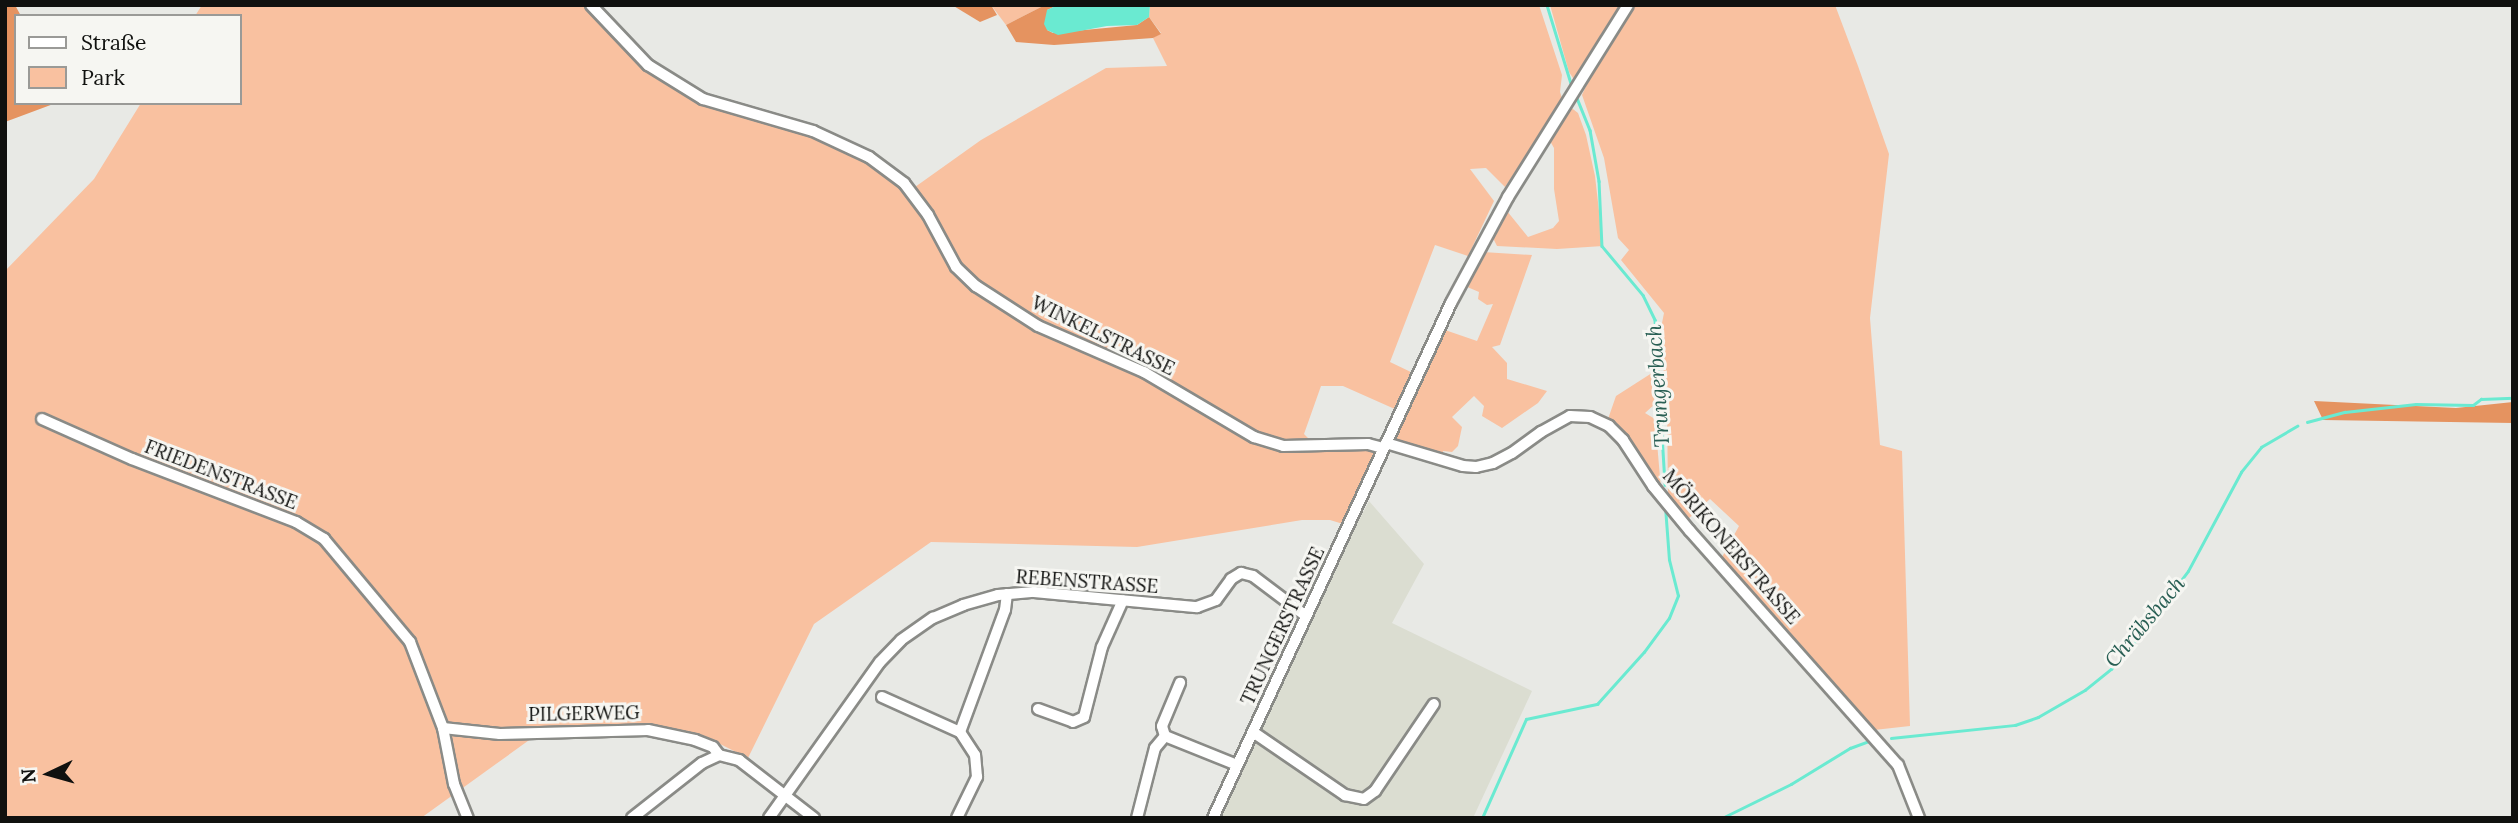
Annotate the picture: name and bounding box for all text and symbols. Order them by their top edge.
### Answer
legend [14,14,242,105]
text: Straße [81,29,146,56]
text: Park [81,64,125,91]
street label: WINKELSTRASSE [1028,291,1178,381]
water label: Trungerbach [1641,324,1675,448]
street label: FRIEDENSTRASSE [141,435,301,515]
street label: MÖRIKONERSTRASSE [1658,465,1804,629]
street label: TRUNGERSTRASSE [1236,543,1330,709]
street label: REBENSTRASSE [1015,566,1159,598]
water label: Chräbsbach [2100,571,2190,673]
street label: PILGERWEG [528,702,640,726]
north arrow [14,739,84,809]
text: N [15,767,41,784]

